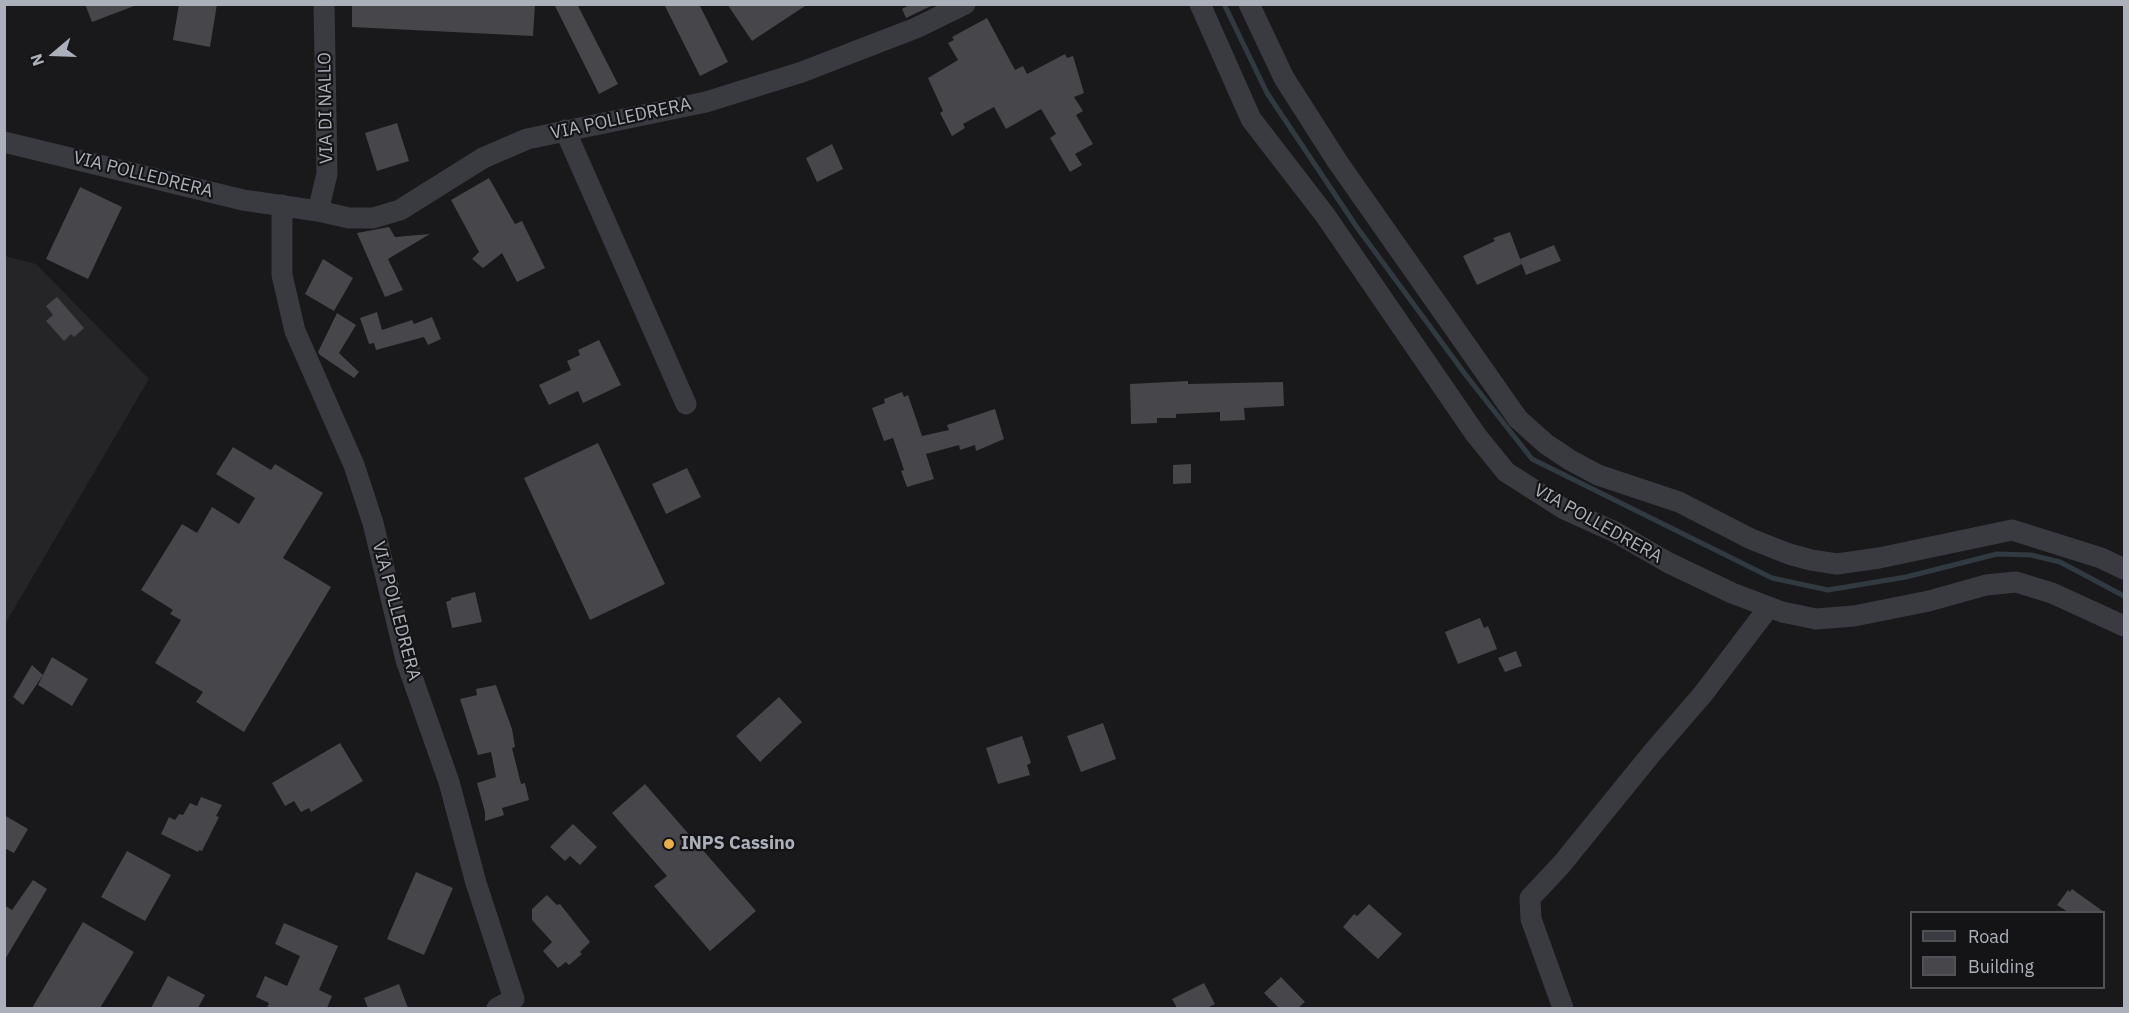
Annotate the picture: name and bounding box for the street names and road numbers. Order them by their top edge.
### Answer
street label: VIA DI NALLO [314,52,338,164]
street label: VIA POLLEDRERA [549,94,693,144]
street label: VIA POLLEDRERA [71,147,215,203]
street label: VIA POLLEDRERA [1530,480,1666,568]
street label: VIA POLLEDRERA [367,539,425,683]

